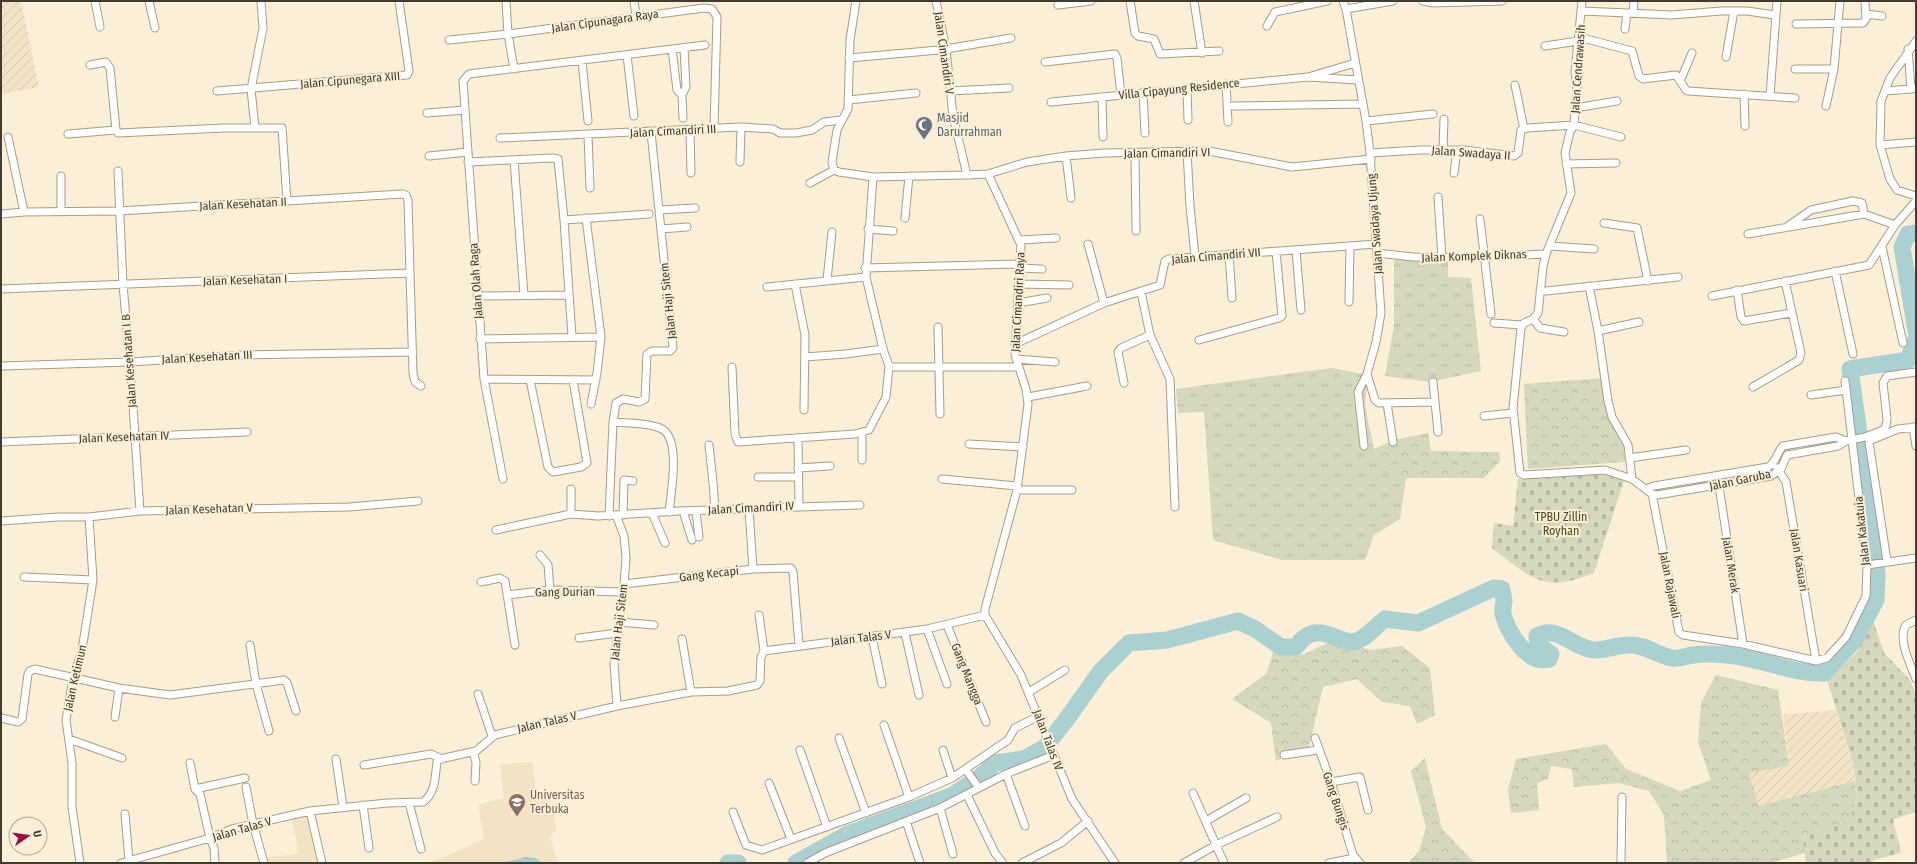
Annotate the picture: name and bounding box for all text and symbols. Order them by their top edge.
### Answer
street label: Jalan Cipunagara Raya [551,7,660,35]
street label: Jalan Cimandiri V [931,11,957,96]
street label: Jalan Cendrawasih [1568,24,1588,114]
street label: Jalan Cipunegara XIII [299,69,401,91]
street label: Villa Cipayung Residence [1118,76,1240,102]
place label: Masjid Darurrahman [937,111,1002,139]
mosque icon: Masjid Darurrahman [914,115,934,140]
street label: Jalan Cimandiri III [629,122,717,140]
street label: Jalan Swadaya II [1431,143,1511,163]
street label: Jalan Cimandiri VI [1124,145,1210,161]
street label: Jalan Swadaya Ujung [1364,173,1386,275]
street label: Jalan Kesehatan II [199,195,287,213]
street label: Jalan Olah Raga [466,242,486,320]
street label: Jalan Cimandiri VII [1171,245,1261,267]
street label: Jalan Komplek Diknas [1421,247,1527,265]
street label: Jalan Cimandiri Raya [1008,251,1028,353]
street label: Jalan Haji Sitem [657,262,679,340]
street label: Jalan Kesehatan I [203,272,287,288]
street label: Jalan Kesehatan I B [119,313,139,408]
street label: Jalan Kesehatan III [161,348,253,366]
street label: Jalan Kesehatan IV [78,428,170,446]
street label: Jalan Garuba [1708,467,1772,493]
street label: Jalan Kakatuia [1851,495,1873,566]
street label: Jalan Cimandiri IV [707,499,795,517]
street label: Jalan Kesehatan V [165,500,254,518]
park label: TPBU Zillin Royhan [1535,510,1587,538]
street label: Jalan Kasuari [1787,527,1811,593]
street label: Jalan Merak [1720,536,1742,595]
street label: Jalan Rajawali [1657,550,1683,620]
street label: Gang Kecapi [678,563,740,585]
street label: Jalan Haji Sitem [607,583,631,661]
street label: Gang Durian [535,584,595,600]
street label: Jalan Talas V [830,627,893,649]
street label: Gang Mangga [948,641,986,707]
street label: Jalan Ketimun [61,643,89,713]
street label: Jalan Talas V [516,708,579,736]
street label: Jalan Talas IV [1030,708,1066,773]
street label: Gang Bungis [1320,770,1352,832]
place label: Universitas Terbuka [530,788,585,816]
school or university icon: Universitas Terbuka [507,792,527,817]
street label: Jalan Talas V [211,814,274,844]
north arrow [8,816,48,856]
text: U [30,829,44,838]

